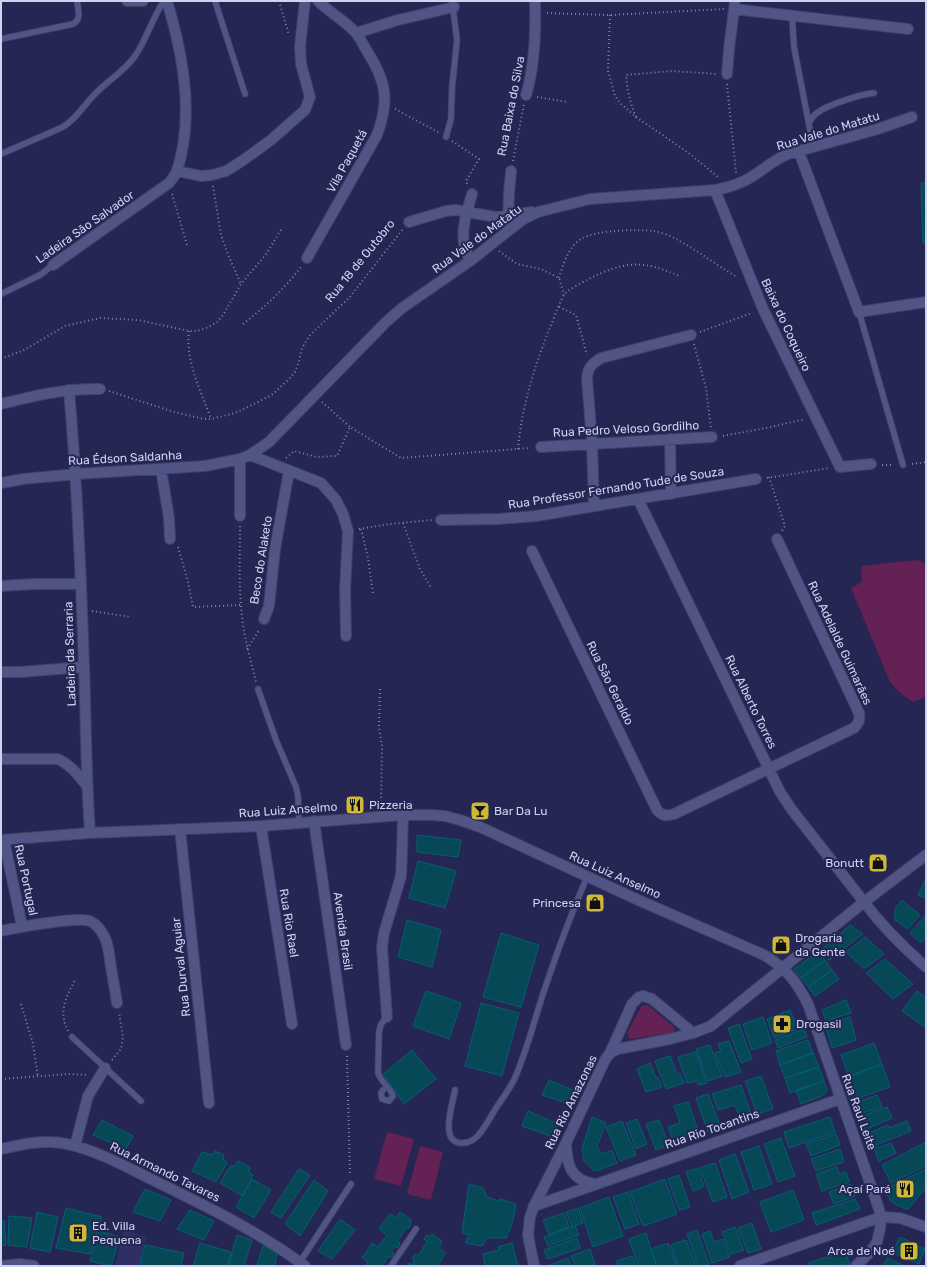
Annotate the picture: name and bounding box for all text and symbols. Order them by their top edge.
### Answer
street label: Rua Baixa do Silva [494,55,528,157]
street label: Rua Vale do Matatu [775,109,881,153]
street label: Vila Paquetá [324,127,370,195]
street label: Ladeira São Salvador [33,188,137,266]
street label: Rua Vale do Matatu [430,202,524,276]
street label: Rua 18 de Outobro [322,217,398,305]
street label: Baixa do Coqueiro [758,276,814,374]
street label: Rua Pedro Veloso Gordilho [553,418,700,440]
street label: Rua Édson Saldanha [68,448,182,468]
street label: Rua Professor Fernando Tude de Souza [507,464,725,512]
street label: Beco do Alaketo [247,515,275,605]
street label: Rua Adelalde Guimarães [805,579,875,707]
street label: Ladeira da Serraria [61,601,79,707]
street label: Rua Sāo Geraldo [584,639,636,727]
street label: Rua Alberto Torres [722,653,780,751]
restaurant icon: Pizzeria [344,794,366,816]
place label: Pizzeria [369,798,413,812]
street label: Rua Luiz Anselmo [238,800,338,820]
bar icon: Bar Da Lu [469,800,491,822]
place label: Bar Da Lu [494,804,548,818]
street label: Rua Portugal [12,843,40,917]
street label: Rua Luiz Anselmo [567,849,663,902]
shop icon: Bonutt [867,852,889,874]
place label: Bonutt [825,856,864,870]
street label: Rua Rio Rael [277,888,301,958]
street label: Avenida Brasil [331,891,355,971]
shop icon: Princesa [584,892,606,914]
place label: Princesa [532,896,581,910]
street label: Rua Durval Aguiar [169,916,193,1017]
place label: Drogaria da Gente [795,931,845,959]
shop icon: Drogaria da Gente [770,934,792,956]
pharmacy icon: Drogasil [771,1013,793,1035]
place label: Drogasil [796,1017,841,1031]
street label: Rua Rio Amazonas [542,1053,600,1151]
street label: Rua Raul Leite [839,1072,879,1152]
street label: Rua Rio Tocantins [663,1106,761,1152]
street label: Rua Armando Tavares [108,1139,222,1205]
restaurant icon: Açaí Pará [894,1178,916,1200]
place label: Açaí Pará [839,1182,891,1196]
place label: Ed. Villa Pequena [92,1219,141,1247]
building icon: Ed. Villa Pequena [67,1222,89,1244]
building icon: Arca de Noé [898,1240,920,1262]
place label: Arca de Noé [828,1244,895,1258]

